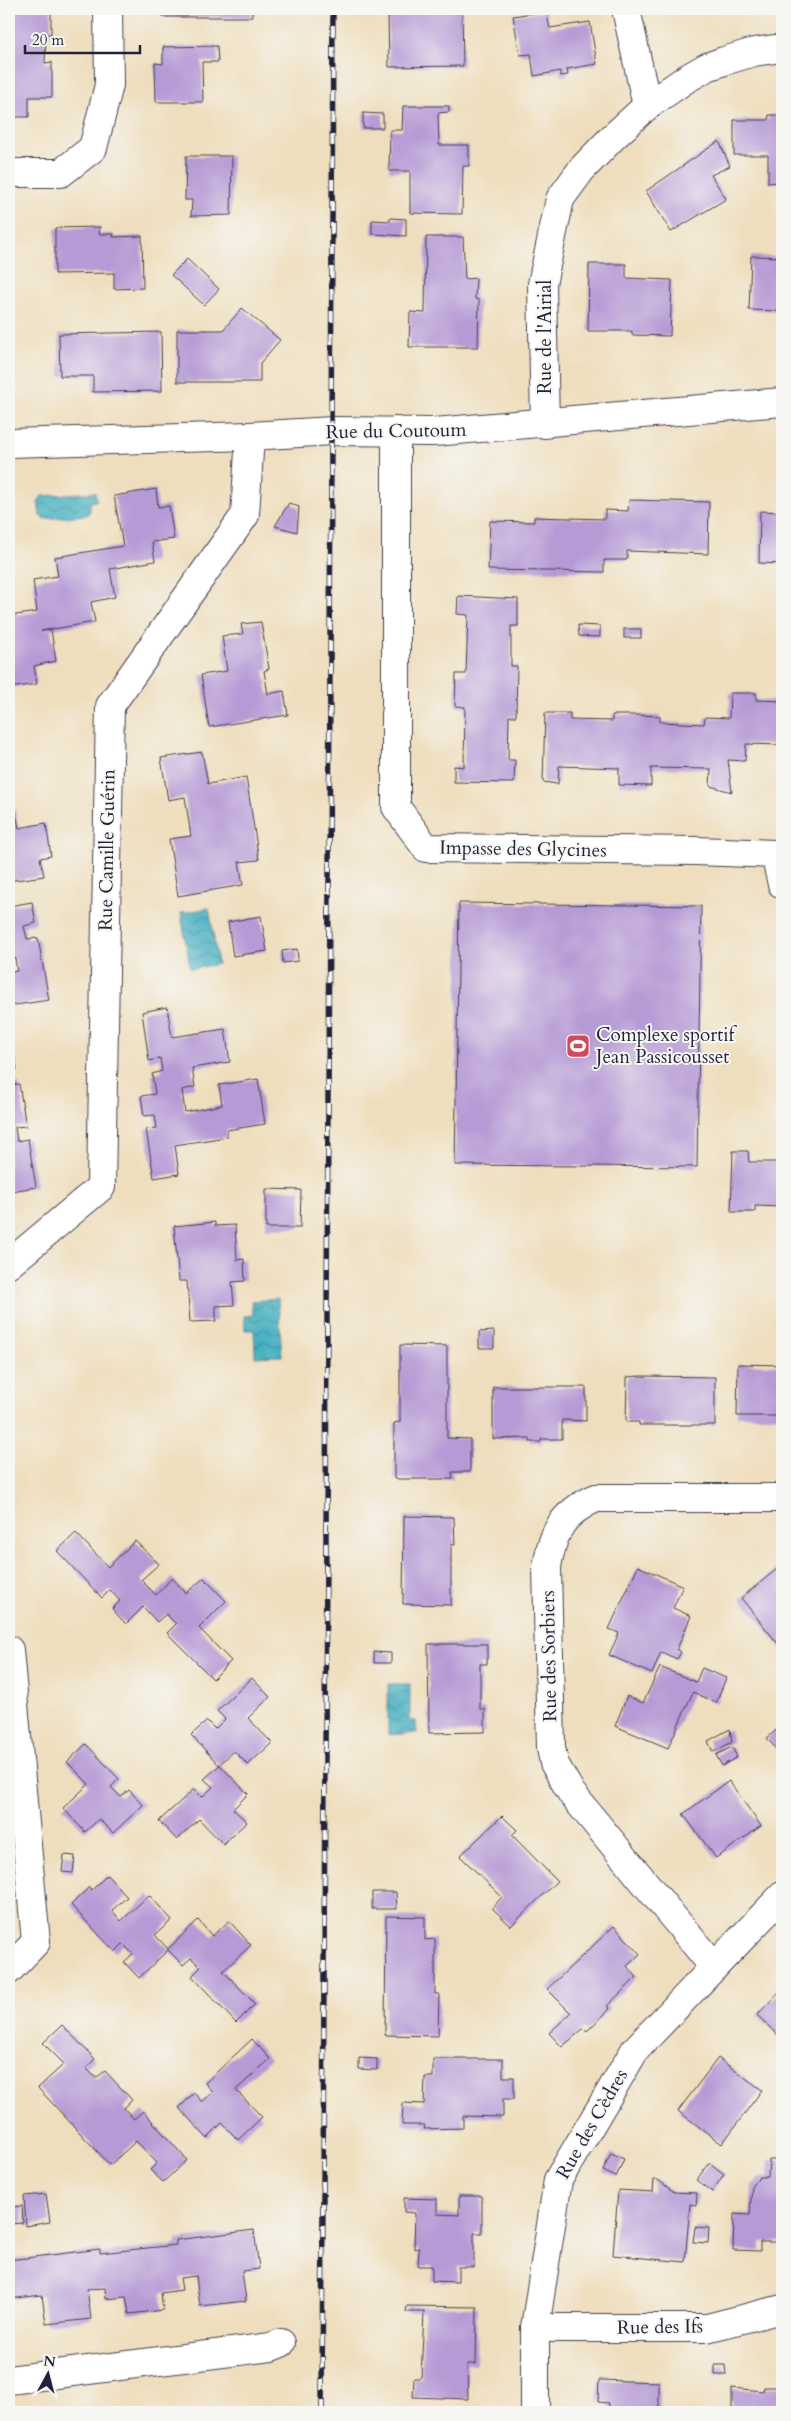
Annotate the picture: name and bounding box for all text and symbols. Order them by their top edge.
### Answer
scale bar [25,22,140,54]
text: 20 m [32,30,64,50]
street label: Rue de l'Airial [532,280,558,394]
street label: Rue du Coutoum [325,417,468,445]
street label: Rue Camille Guérin [93,769,121,931]
street label: Impasse des Glycines [439,835,607,863]
place label: Complexe sportif Jean Passicousset [593,1022,738,1070]
sports icon: Complexe sportif Jean Passicousset [565,1033,591,1059]
street label: Rue des Sorbiers [535,1590,563,1722]
street label: Rue des Cèdres [550,2064,634,2184]
street label: Rue des Ifs [617,2313,703,2341]
north arrow [22,2348,72,2398]
text: N [42,2351,57,2372]

